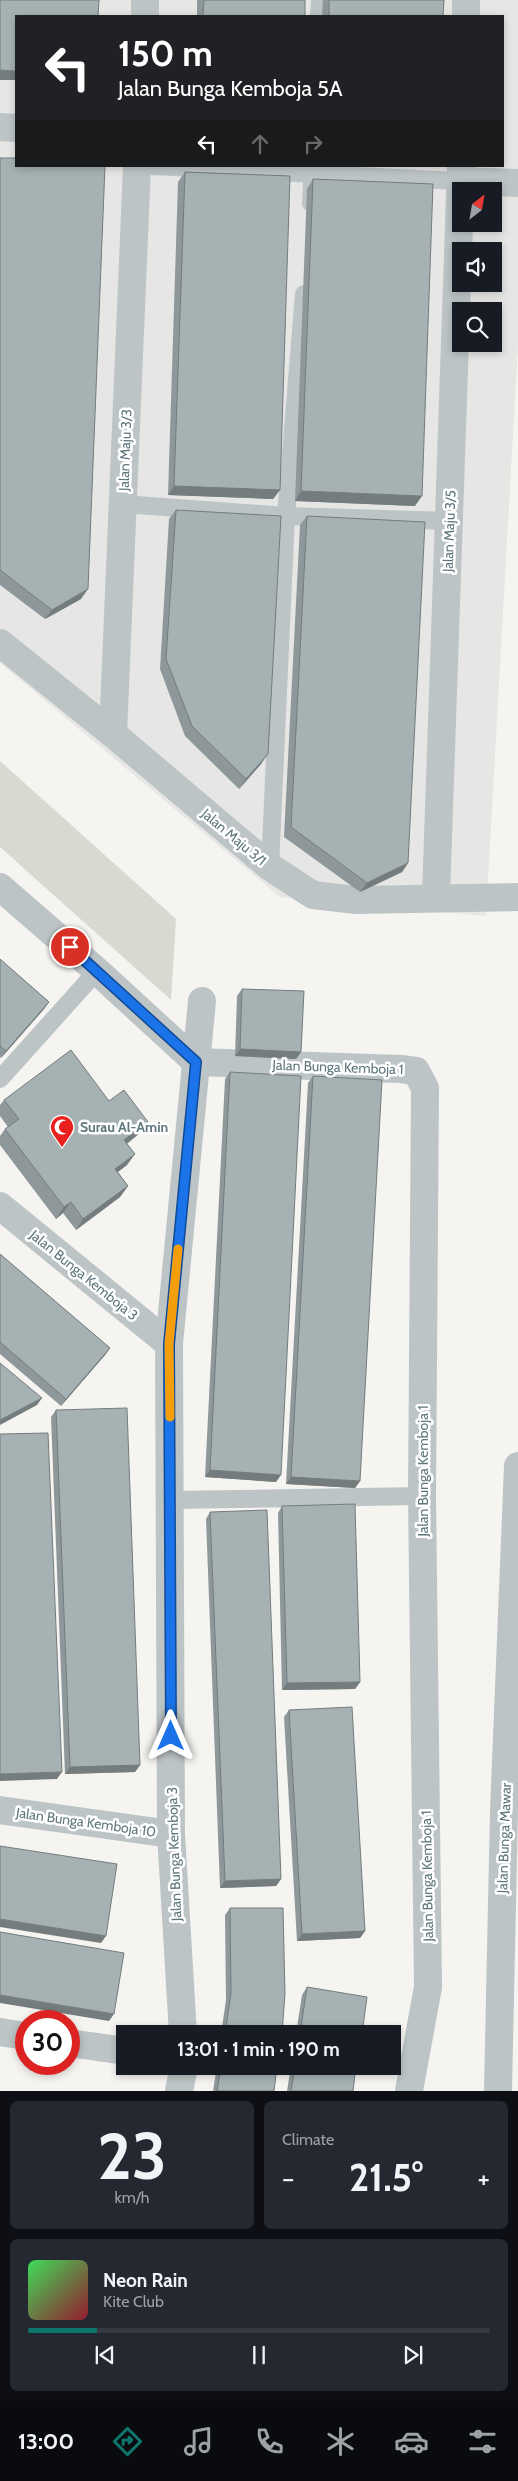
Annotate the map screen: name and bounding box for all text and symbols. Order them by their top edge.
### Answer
text: 150 m [118,32,213,75]
icon: left [35,35,100,100]
text: Jalan Bunga Kemboja 5A [118,75,342,102]
icon: left [193,130,221,158]
icon: ahead [246,130,274,158]
icon: right [299,130,327,158]
north arrow [452,182,502,232]
map controls [452,182,502,352]
button: sound [452,242,502,292]
button: search [452,302,502,352]
street label: Jalan Maju 3/3 [115,409,135,492]
street label: Jalan Maju 3/5 [439,490,459,573]
street label: Jalan Maju 3/1 [197,804,270,869]
pin [49,926,91,968]
icon: arrive [56,933,84,961]
street label: Jalan Bunga Kemboja 1 [271,1056,404,1078]
mosque icon: Surau Al-Amin [49,1114,75,1148]
place label: Surau Al-Amin [80,1118,168,1136]
street label: Jalan Bunga Kemboja 3 [25,1225,142,1324]
street label: Jalan Bunga Kemboja 1 [414,1405,432,1538]
position arrow [144,1709,196,1761]
street label: Jalan Bunga Mawar [493,1782,515,1895]
street label: Jalan Bunga Kemboja 3 [163,1787,185,1922]
street label: Jalan Bunga Kemboja 10 [14,1803,157,1841]
street label: Jalan Bunga Kemboja 1 [417,1810,437,1943]
speed limit sign: 30 [15,2010,80,2075]
text: 13:01 · 1 min · 190 m [177,2038,340,2061]
text: 23 [97,2116,167,2195]
text: Climate [282,2130,334,2149]
text: 21.5° [349,2154,423,2201]
text: − [282,2161,294,2195]
text: + [478,2161,490,2195]
text: km/h [114,2188,150,2207]
text: Neon Rain [103,2269,188,2292]
text: Kite Club [103,2292,164,2311]
icon: previous [91,2341,119,2369]
icon: pause [245,2341,273,2369]
icon: next [399,2341,427,2369]
icon: directions [110,2424,145,2459]
icon: music [181,2424,216,2459]
icon: phone [252,2424,287,2459]
icon: climate [323,2424,358,2459]
icon: car [394,2424,429,2459]
icon: filters [465,2424,500,2459]
text: 13:00 [18,2428,74,2455]

